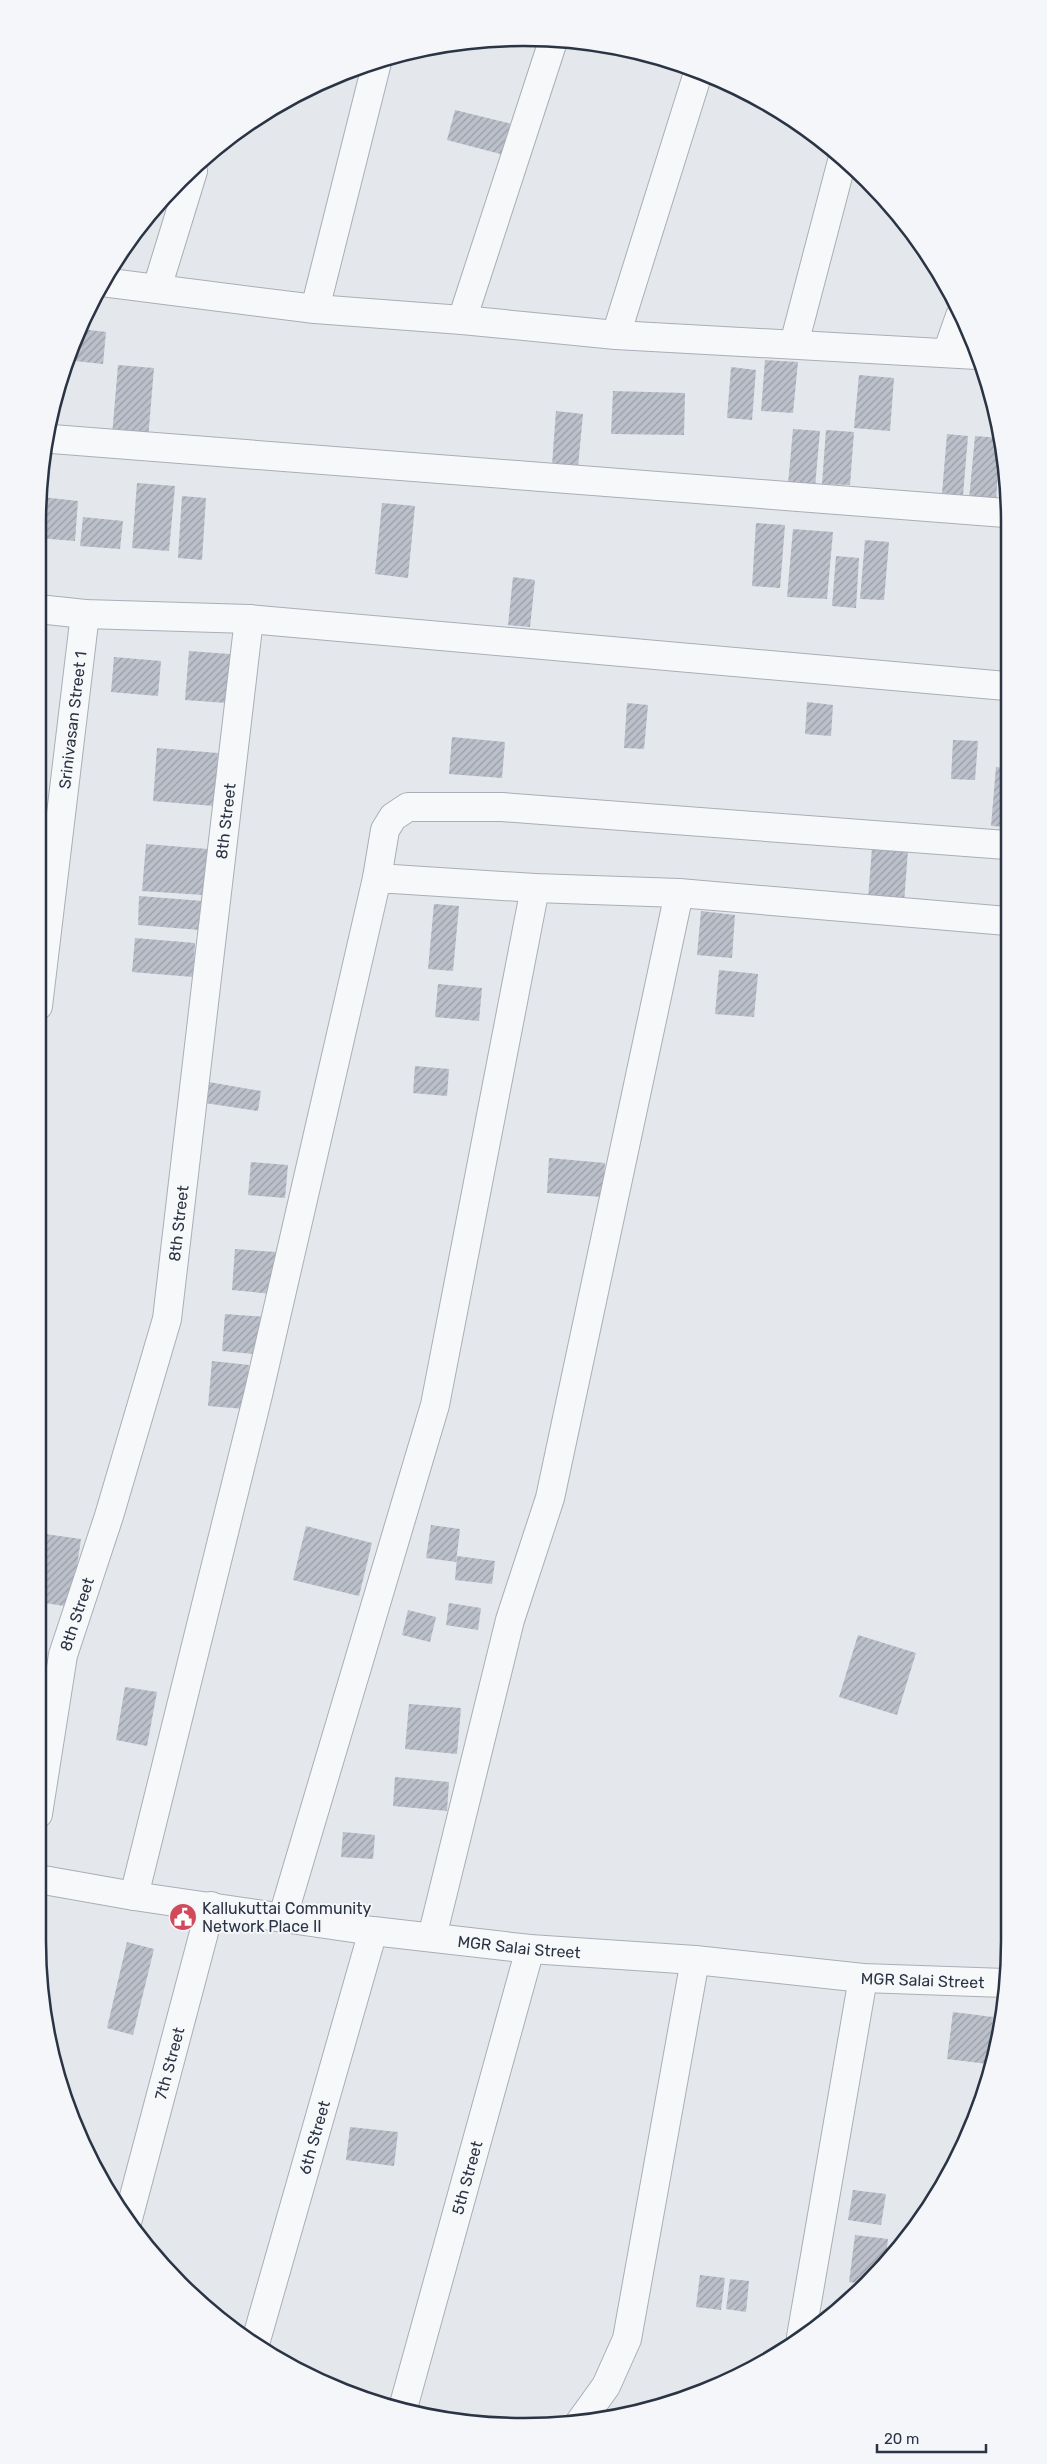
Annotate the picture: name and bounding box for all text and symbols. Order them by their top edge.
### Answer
street label: Srinivasan Street 1 [55,650,90,790]
street label: 8th Street [211,782,239,860]
street label: 8th Street [164,1184,192,1262]
street label: 8th Street [55,1575,98,1653]
place label: Kallukuttai Community Network Place II [202,1899,372,1936]
public building icon: Kallukuttai Community Network Place II [168,1902,198,1932]
street label: MGR Salai Street [456,1931,581,1962]
street label: MGR Salai Street [860,1968,985,1992]
street label: 7th Street [151,2025,188,2102]
street label: 6th Street [295,2098,334,2176]
street label: 5th Street [447,2139,486,2217]
scale bar [877,2422,986,2454]
text: 20 m [884,2430,919,2448]

